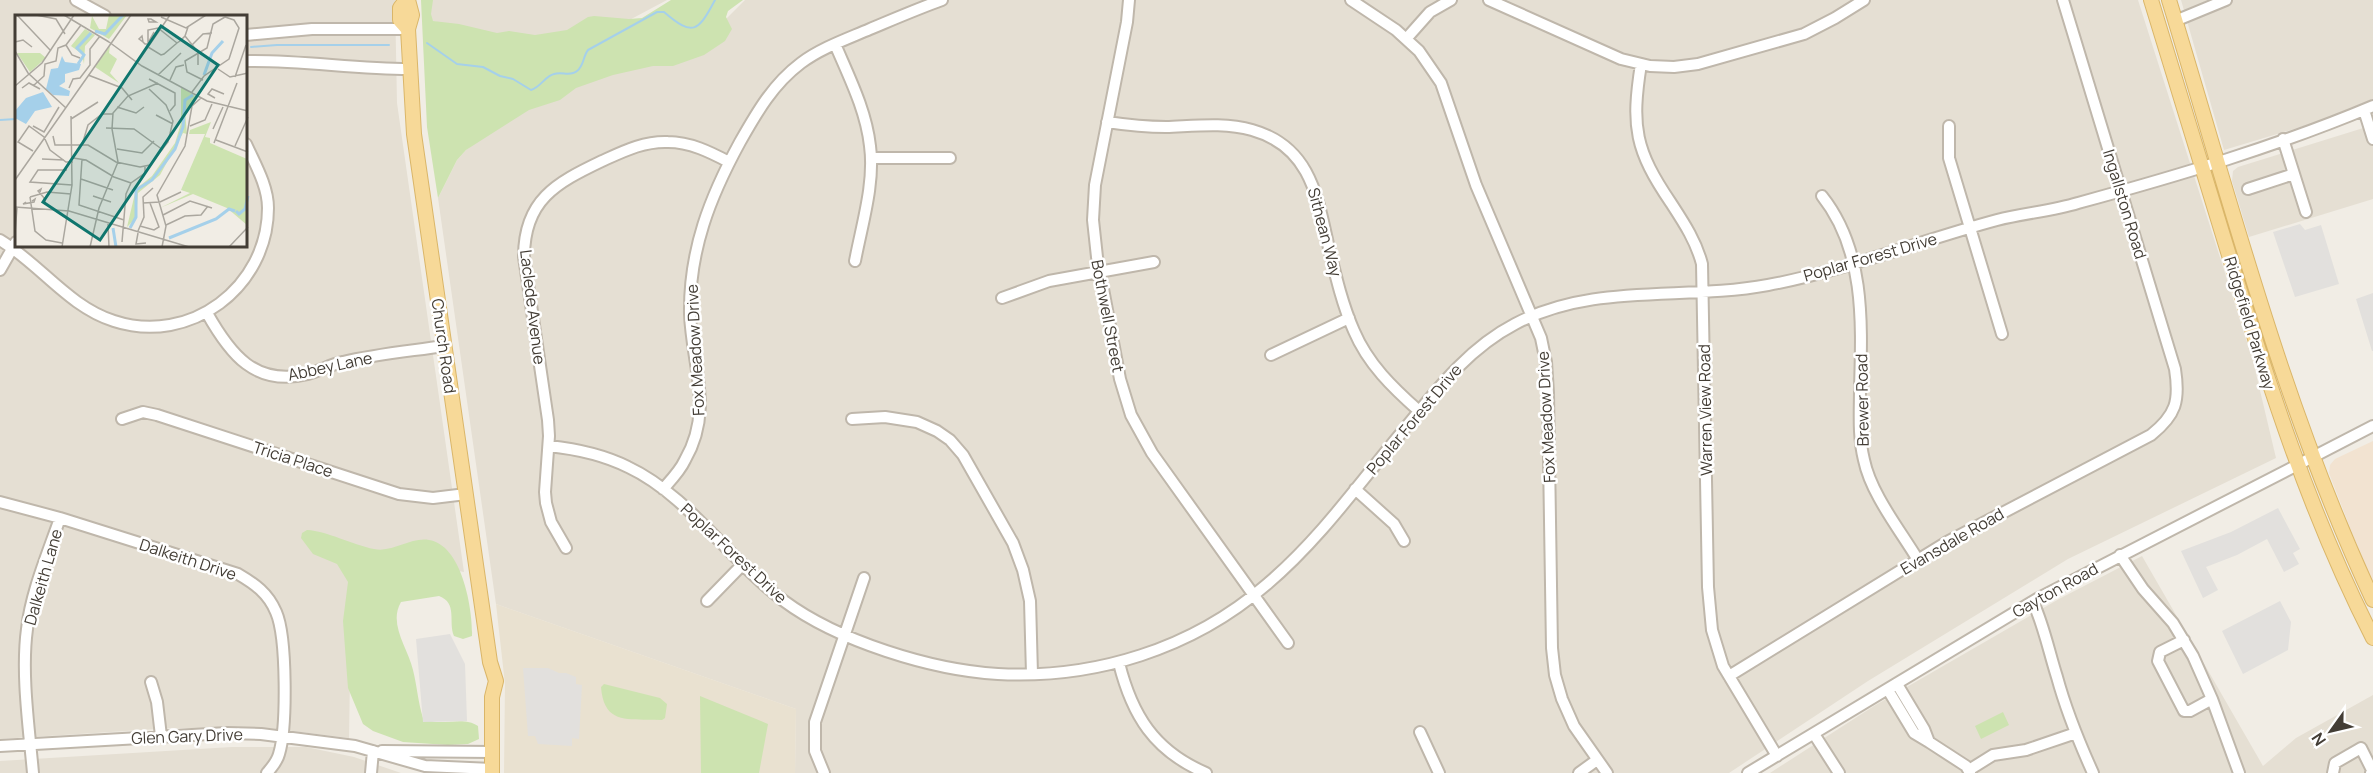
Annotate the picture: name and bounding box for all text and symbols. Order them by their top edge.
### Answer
inset map [15,15,248,248]
street label: Ingallston Road [2098,146,2152,262]
street label: Sithean Way [1303,185,1348,280]
street label: Poplar Forest Drive [1801,227,1939,287]
street label: Laclede Avenue [515,248,551,366]
street label: Ridgefield Parkway [2219,254,2281,393]
street label: Bothwell Street [1086,258,1130,374]
street label: Fox Meadow Drive [681,284,709,416]
street label: Church Road [426,297,462,395]
street label: Warren View Road [1693,344,1717,476]
street label: Abbey Lane [286,346,374,386]
street label: Fox Meadow Drive [1532,351,1560,483]
street label: Brewer Road [1850,353,1874,447]
street label: Poplar Forest Drive [1361,359,1467,479]
street label: Tricia Place [250,436,336,482]
street label: Poplar Forest Drive [676,498,792,608]
street label: Evansdale Road [1896,502,2008,580]
street label: Dalkeith Lane [19,526,67,628]
street label: Dalkeith Drive [137,533,239,585]
street label: Gayton Road [2008,557,2102,623]
north arrow [2301,701,2361,761]
street label: Glen Gary Drive [131,723,243,749]
text: N [2306,728,2331,750]

